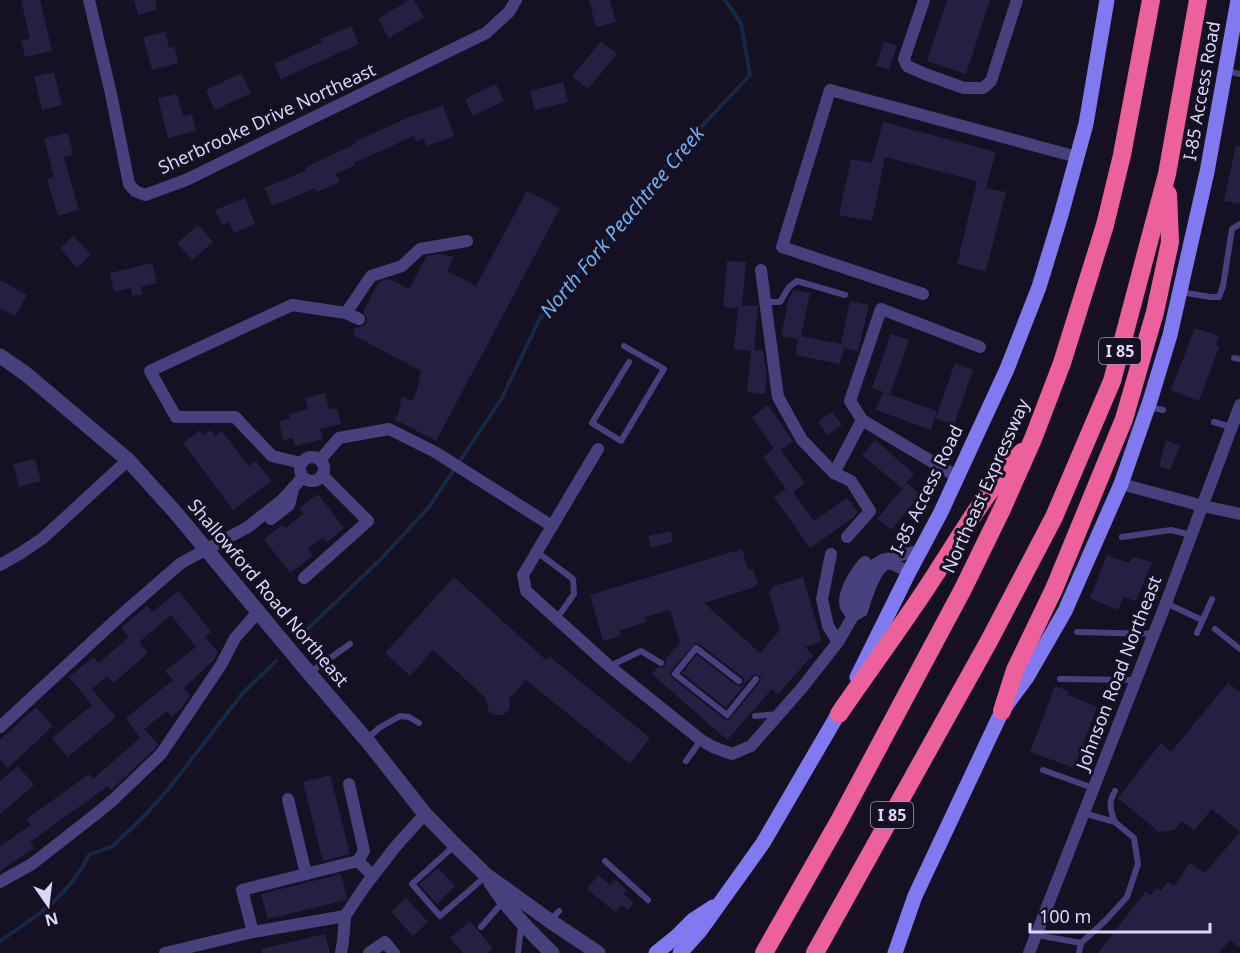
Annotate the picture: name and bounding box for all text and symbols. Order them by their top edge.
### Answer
street label: I-85 Access Road [1177,19,1225,162]
street label: Sherbrooke Drive Northeast [154,57,380,179]
water label: North Fork Peachtree Creek [533,119,711,323]
road number: I 85 [1099,338,1141,364]
street label: Northeast Expressway [936,394,1035,576]
street label: I-85 Access Road [884,421,968,558]
street label: Shallowford Road Northeast [183,494,355,692]
street label: Johnson Road Northeast [1069,572,1166,775]
road number: I 85 [871,802,913,828]
north arrow [18,875,78,935]
scale bar [1030,896,1210,934]
text: 100 m [1039,904,1091,928]
text: N [43,907,61,932]

